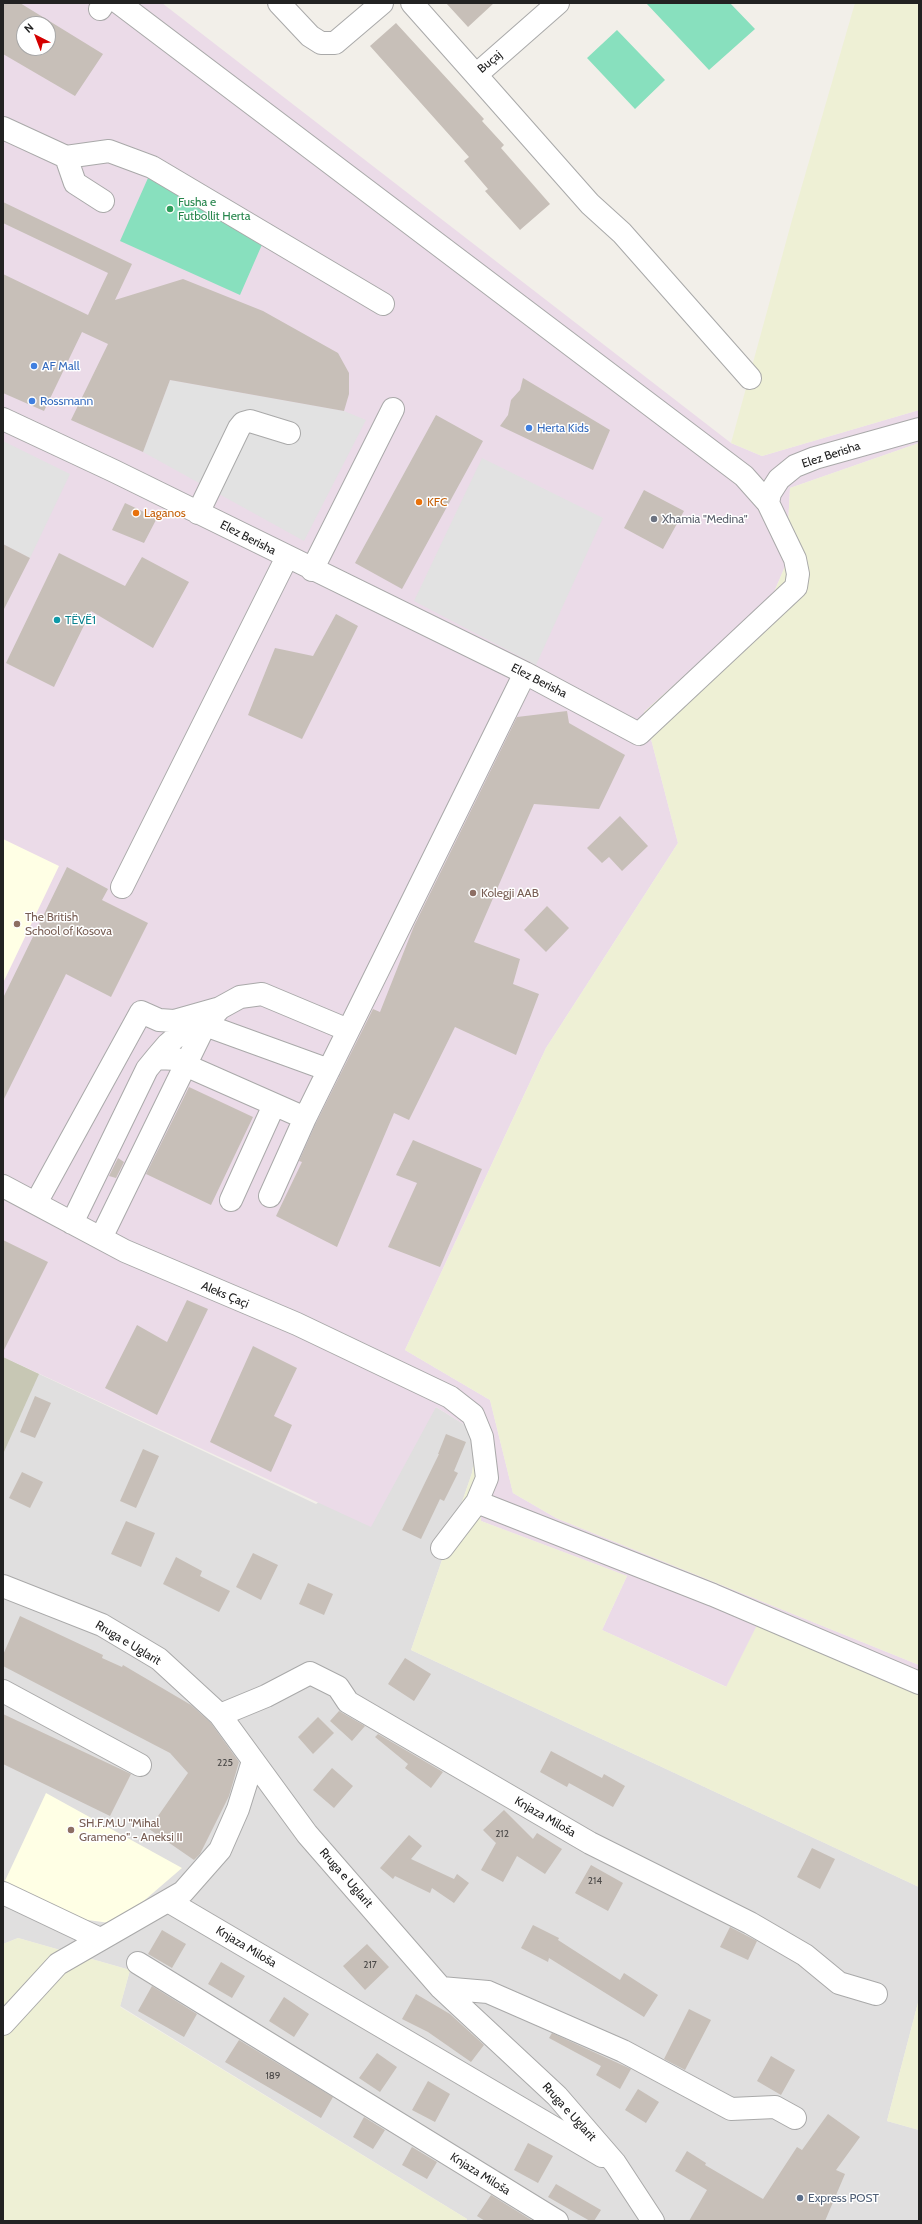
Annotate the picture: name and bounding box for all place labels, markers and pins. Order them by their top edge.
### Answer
place label: Fusha e Futbollit Herta [178,195,250,223]
marker: Fusha e Futbollit Herta [165,204,175,214]
place label: AF Mall [42,359,79,373]
marker: AF Mall [29,361,39,371]
place label: Rossmann [40,394,93,408]
marker: Rossmann [27,396,37,406]
place label: Herta Kids [537,421,589,435]
marker: Herta Kids [524,423,534,433]
place label: KFC [427,495,447,509]
marker: KFC [414,497,424,507]
place label: Laganos [144,506,186,520]
marker: Laganos [131,508,141,518]
place label: Xhamia "Medina" [662,512,748,526]
marker: Xhamia "Medina" [649,514,659,524]
place label: TËVË1 [65,613,96,627]
marker: TËVË1 [52,615,62,625]
place label: Kolegji AAB [481,886,539,900]
marker: Kolegji AAB [468,888,478,898]
place label: The British School of Kosova [25,910,112,938]
marker: The British School of Kosova [12,919,22,929]
place label: SH.F.M.U "Mihal Grameno" - Aneksi II [79,1816,182,1844]
marker: SH.F.M.U "Mihal Grameno" - Aneksi II [66,1825,76,1835]
place label: Express POST [808,2191,879,2205]
marker: Express POST [795,2193,805,2203]

